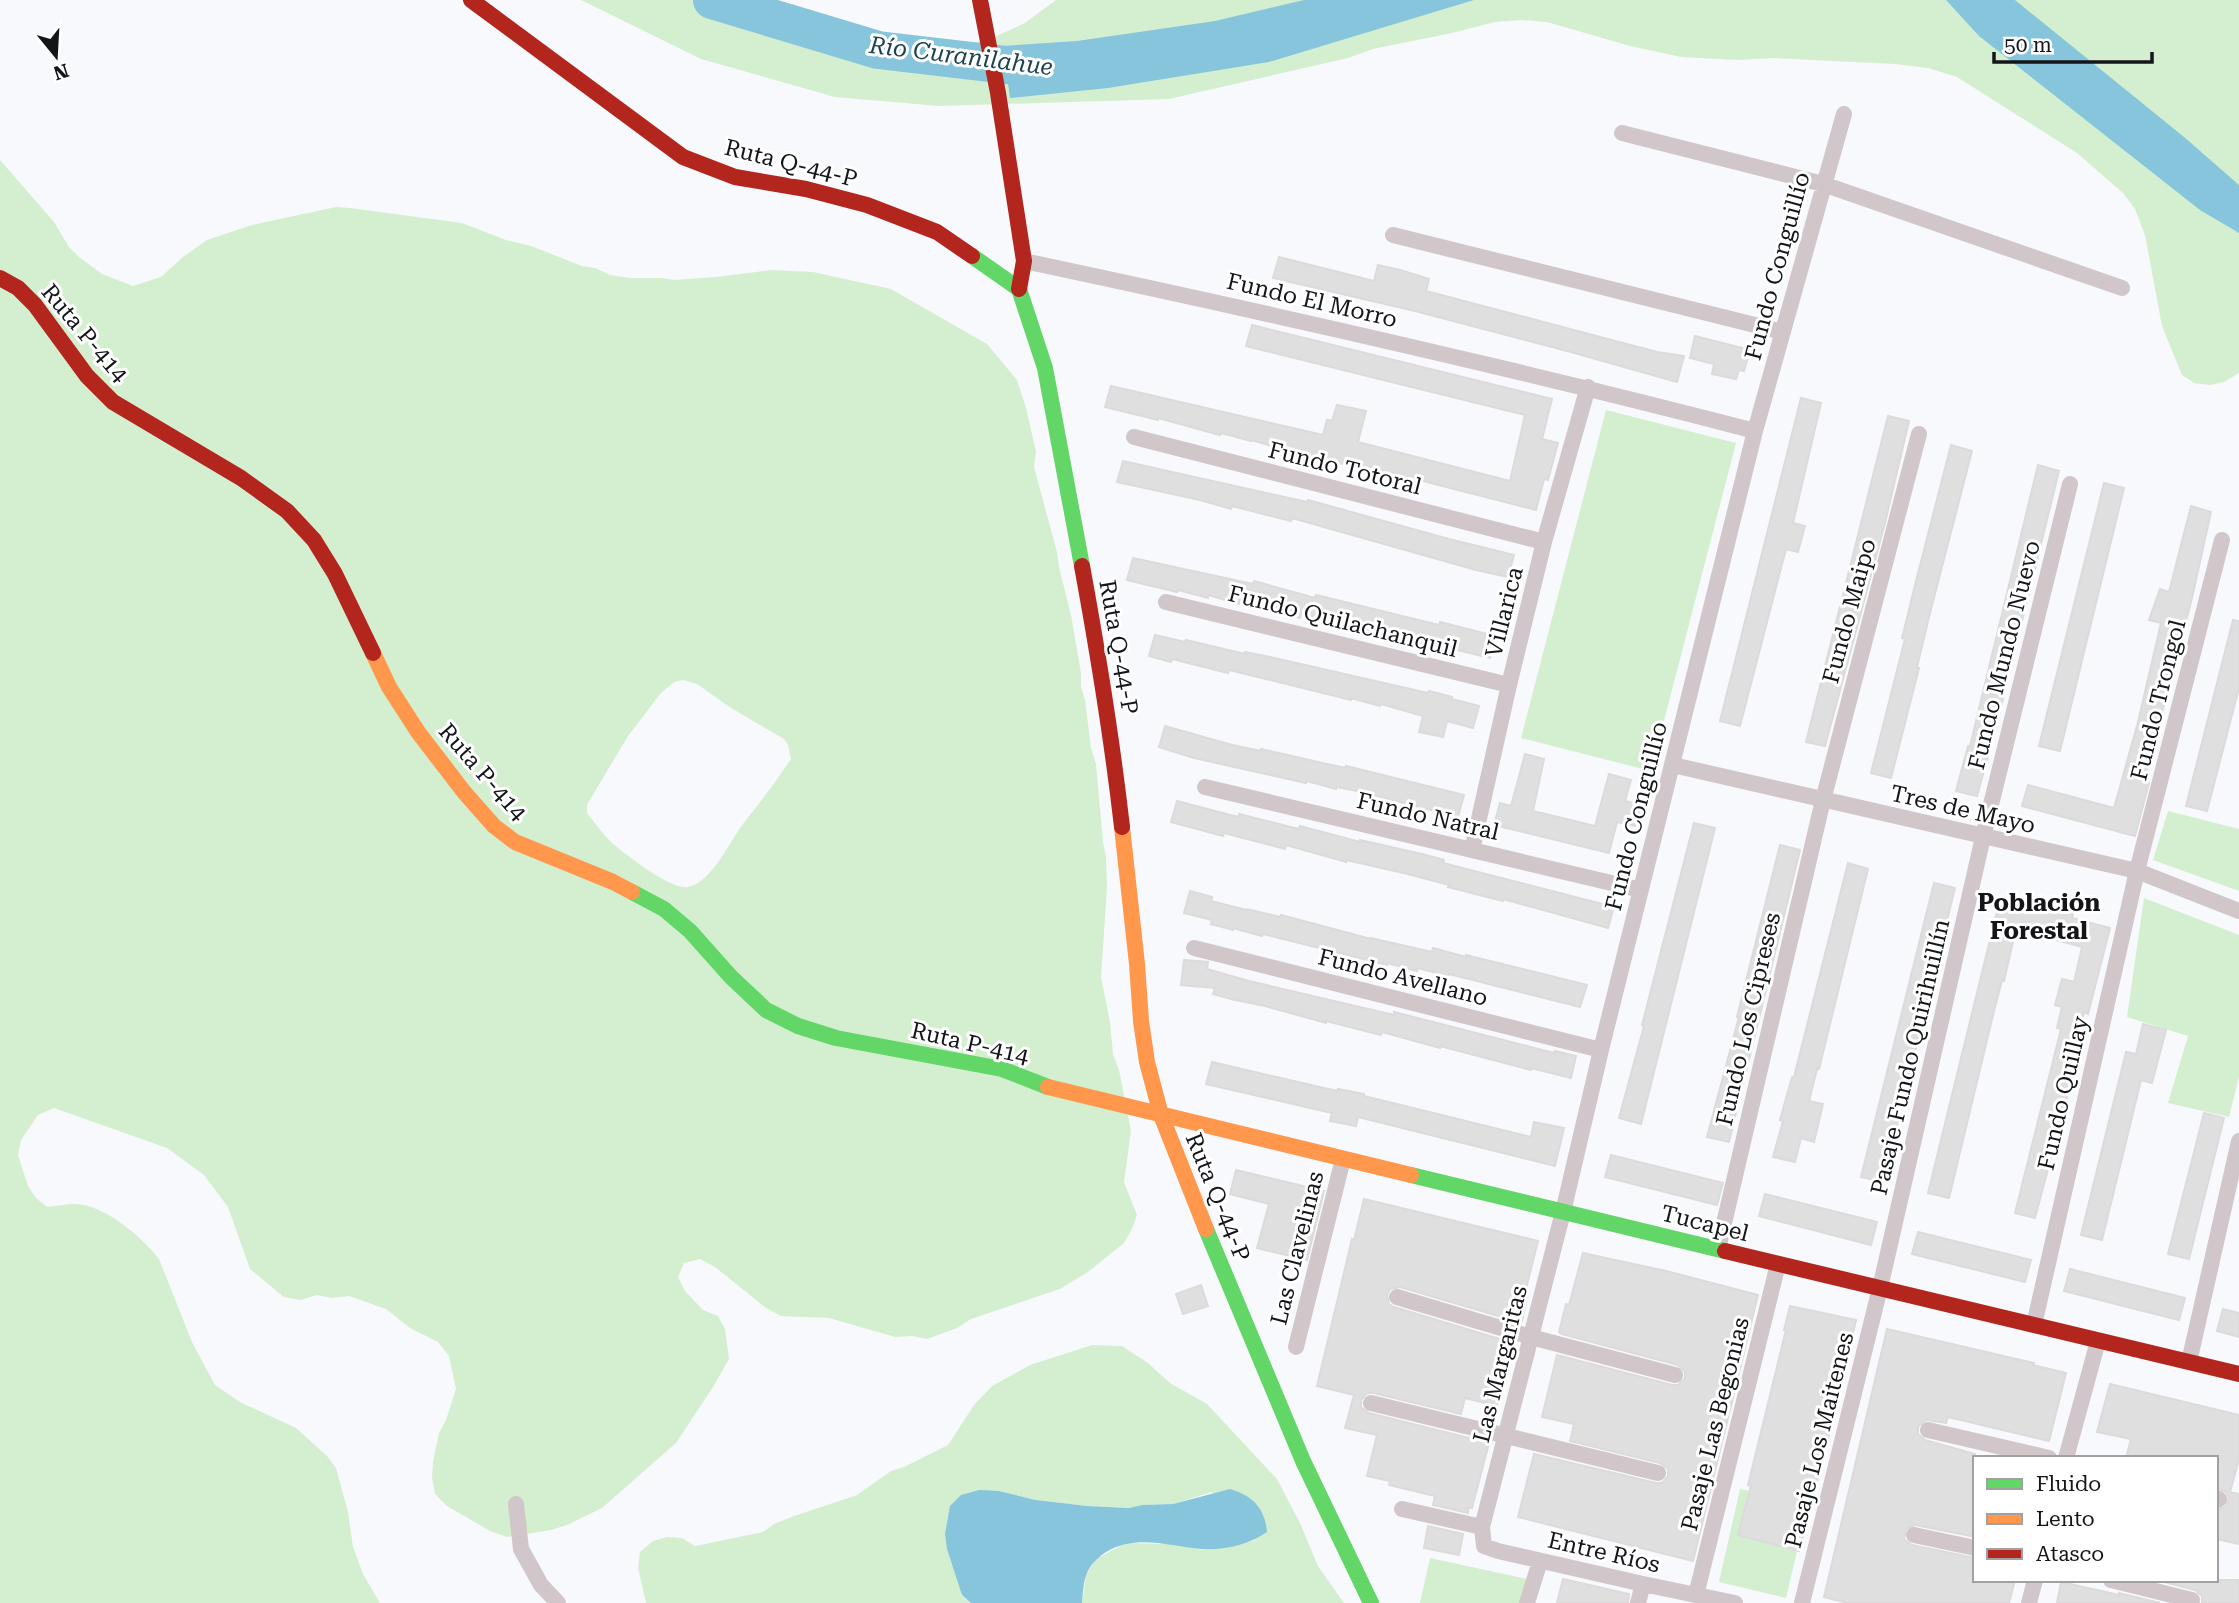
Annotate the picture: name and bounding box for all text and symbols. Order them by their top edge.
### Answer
north arrow [21,21,91,91]
scale bar [1994,21,2152,65]
water label: Río Curanilahue [867,31,1054,81]
text: 50 m [2004,33,2052,57]
text: N [50,58,72,85]
street label: Ruta Q-44-P [722,134,860,193]
street label: Fundo Conguillío [1739,169,1816,363]
street label: Fundo El Morro [1224,268,1400,333]
street label: Ruta P-414 [36,279,134,388]
street label: Fundo Totoral [1265,436,1424,501]
street label: Fundo Maipo [1817,536,1882,686]
street label: Fundo Mundo Nuevo [1963,538,2046,773]
street label: Villarica [1480,564,1529,660]
street label: Ruta Q-44-P [1093,578,1144,716]
street label: Fundo Quilachanquil [1225,580,1460,663]
street label: Fundo Trongol [2125,617,2192,783]
street label: Ruta P-414 [433,718,532,827]
street label: Fundo Conguillío [1600,719,1673,913]
street label: Tres de Mayo [1888,780,2038,839]
street label: Fundo Natral [1354,787,1502,846]
district label: Población Forestal [1978,889,2100,945]
street label: Fundo Los Cipreses [1711,910,1786,1128]
street label: Pasaje Fundo Quirihuillín [1866,916,1955,1198]
street label: Fundo Avellano [1315,943,1491,1012]
street label: Fundo Quillay [2033,1013,2094,1173]
street label: Ruta P-414 [908,1017,1032,1070]
street label: Ruta Q-44-P [1180,1129,1255,1265]
street label: Las Clavelinas [1265,1169,1330,1328]
street label: Tucapel [1658,1200,1752,1247]
street label: Las Margaritas [1468,1283,1533,1445]
street label: Pasaje Las Begonias [1676,1314,1755,1534]
street label: Pasaje Los Maitenes [1780,1329,1859,1551]
legend [1973,1456,2218,1582]
text: Fluido [2036,1472,2101,1496]
text: Lento [2036,1507,2095,1531]
street label: Entre Ríos [1545,1526,1663,1579]
text: Atasco [2036,1542,2104,1566]

